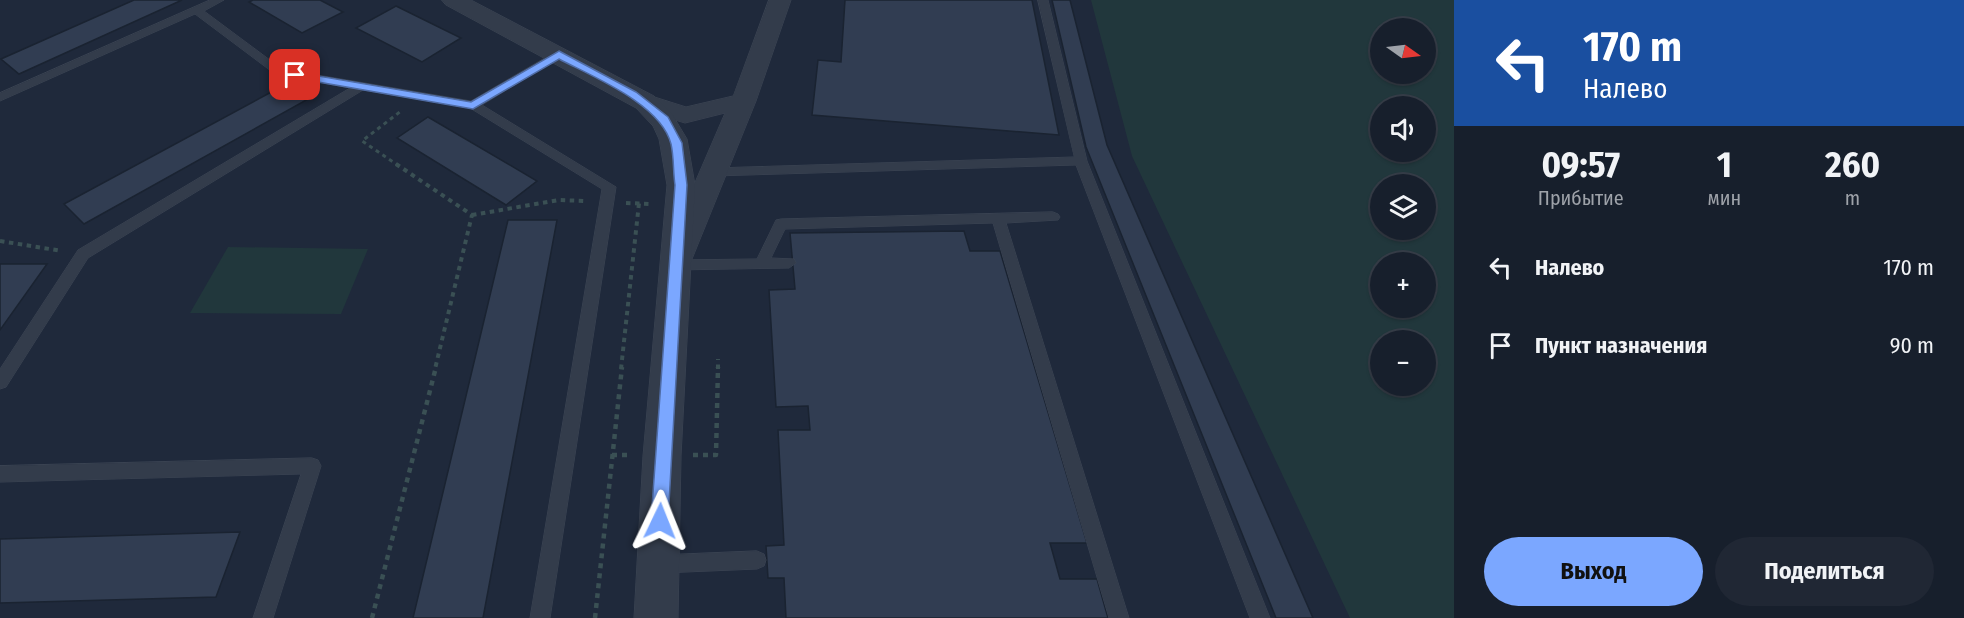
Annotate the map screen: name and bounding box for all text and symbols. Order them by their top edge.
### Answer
north arrow [1370,18,1436,84]
map controls [1370,18,1436,396]
text: 170 m [1583,22,1682,72]
icon: left [1484,24,1562,102]
pin [269,49,320,100]
icon: arrive [278,58,311,91]
text: Налево [1583,73,1667,105]
button: sound [1370,96,1436,162]
text: 09:57 [1541,143,1620,187]
text: 1 [1717,143,1732,187]
text: 260 [1825,143,1880,187]
button: layers [1370,174,1436,240]
text: Прибытие [1538,186,1624,210]
text: мин [1708,186,1741,210]
text: m [1845,186,1860,210]
icon: left [1484,251,1517,284]
button: + [1370,252,1436,318]
text: Налево [1535,254,1604,281]
text: 170 m [1883,254,1934,281]
icon: arrive [1484,329,1517,362]
button: − [1370,330,1436,396]
text: Пункт назначения [1535,332,1707,359]
text: 90 m [1890,332,1934,359]
position arrow [628,489,692,553]
button: Выход [1484,537,1703,606]
button: Поделиться [1715,537,1934,606]

